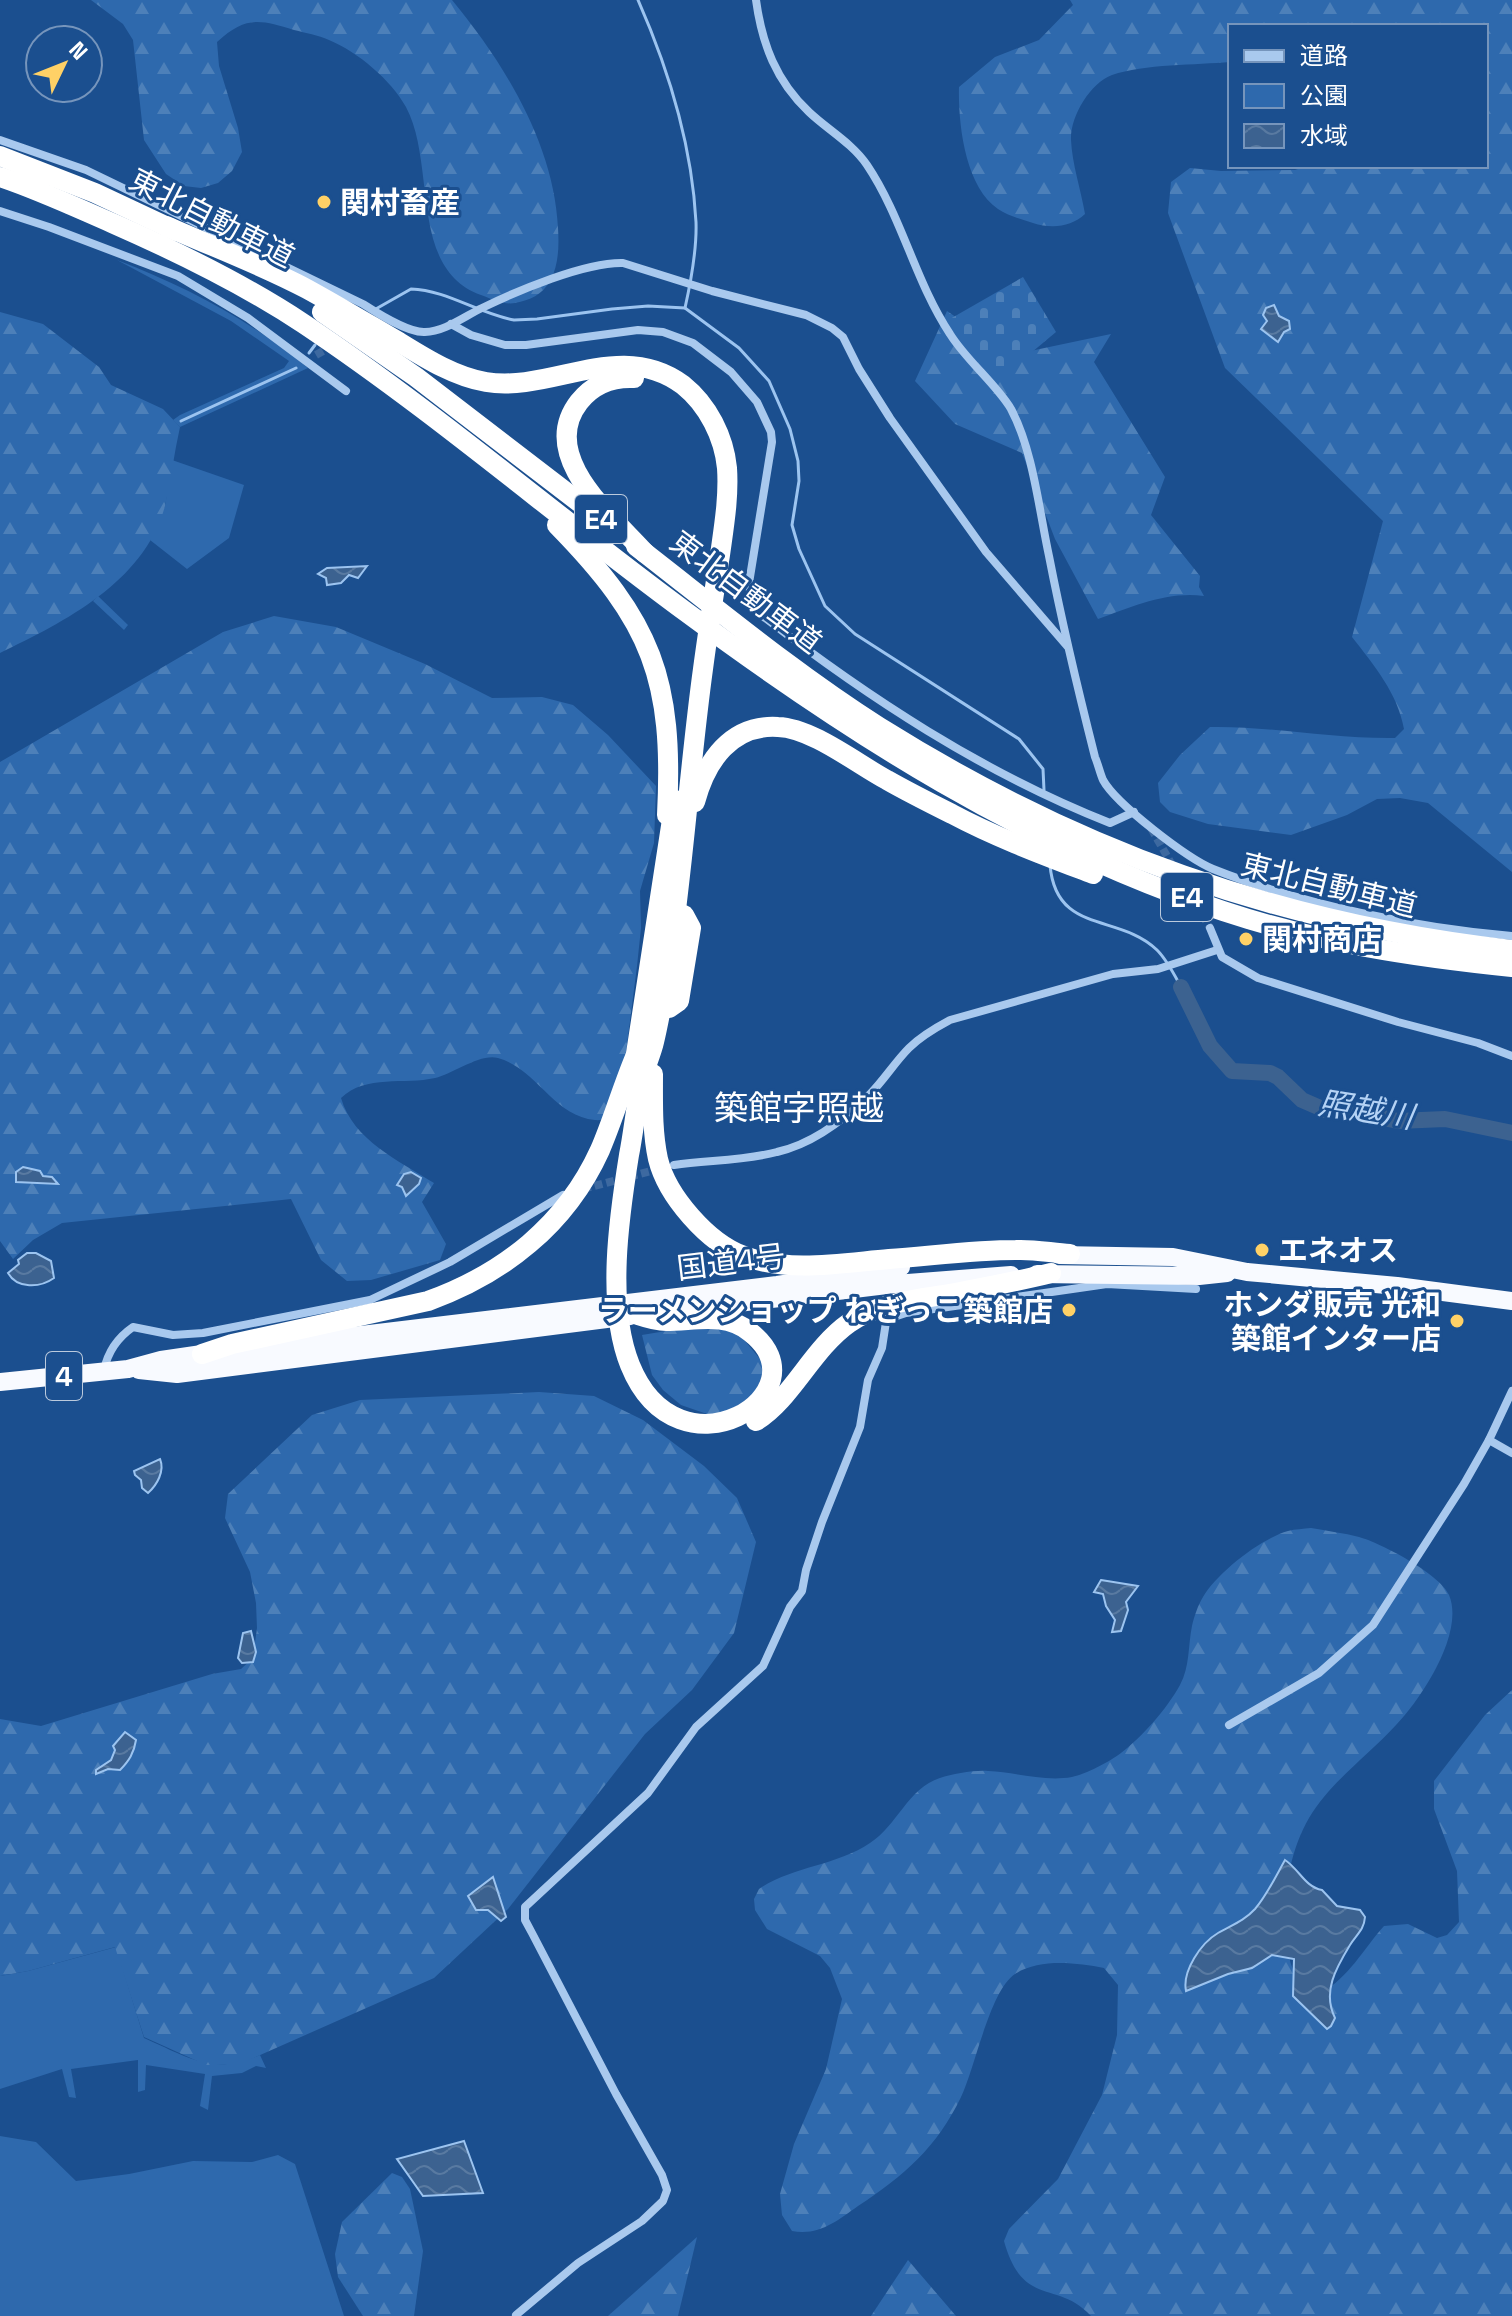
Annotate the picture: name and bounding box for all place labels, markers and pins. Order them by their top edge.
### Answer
place label: 関村畜産 [340,183,460,222]
marker: 関村畜産 [315,193,333,211]
place label: 関村商店 [1262,920,1382,959]
marker: 関村商店 [1237,930,1255,948]
place label: エネオス [1278,1231,1398,1270]
marker: エネオス [1253,1241,1271,1259]
place label: ホンダ販売 光和 築館インター店 [1223,1285,1441,1358]
place label: ラーメンショップ ねぎっこ築館店 [598,1291,1053,1330]
marker: ラーメンショップ ねぎっこ築館店 [1060,1301,1078,1319]
marker: ホンダ販売 光和 築館インター店 [1448,1312,1466,1330]

